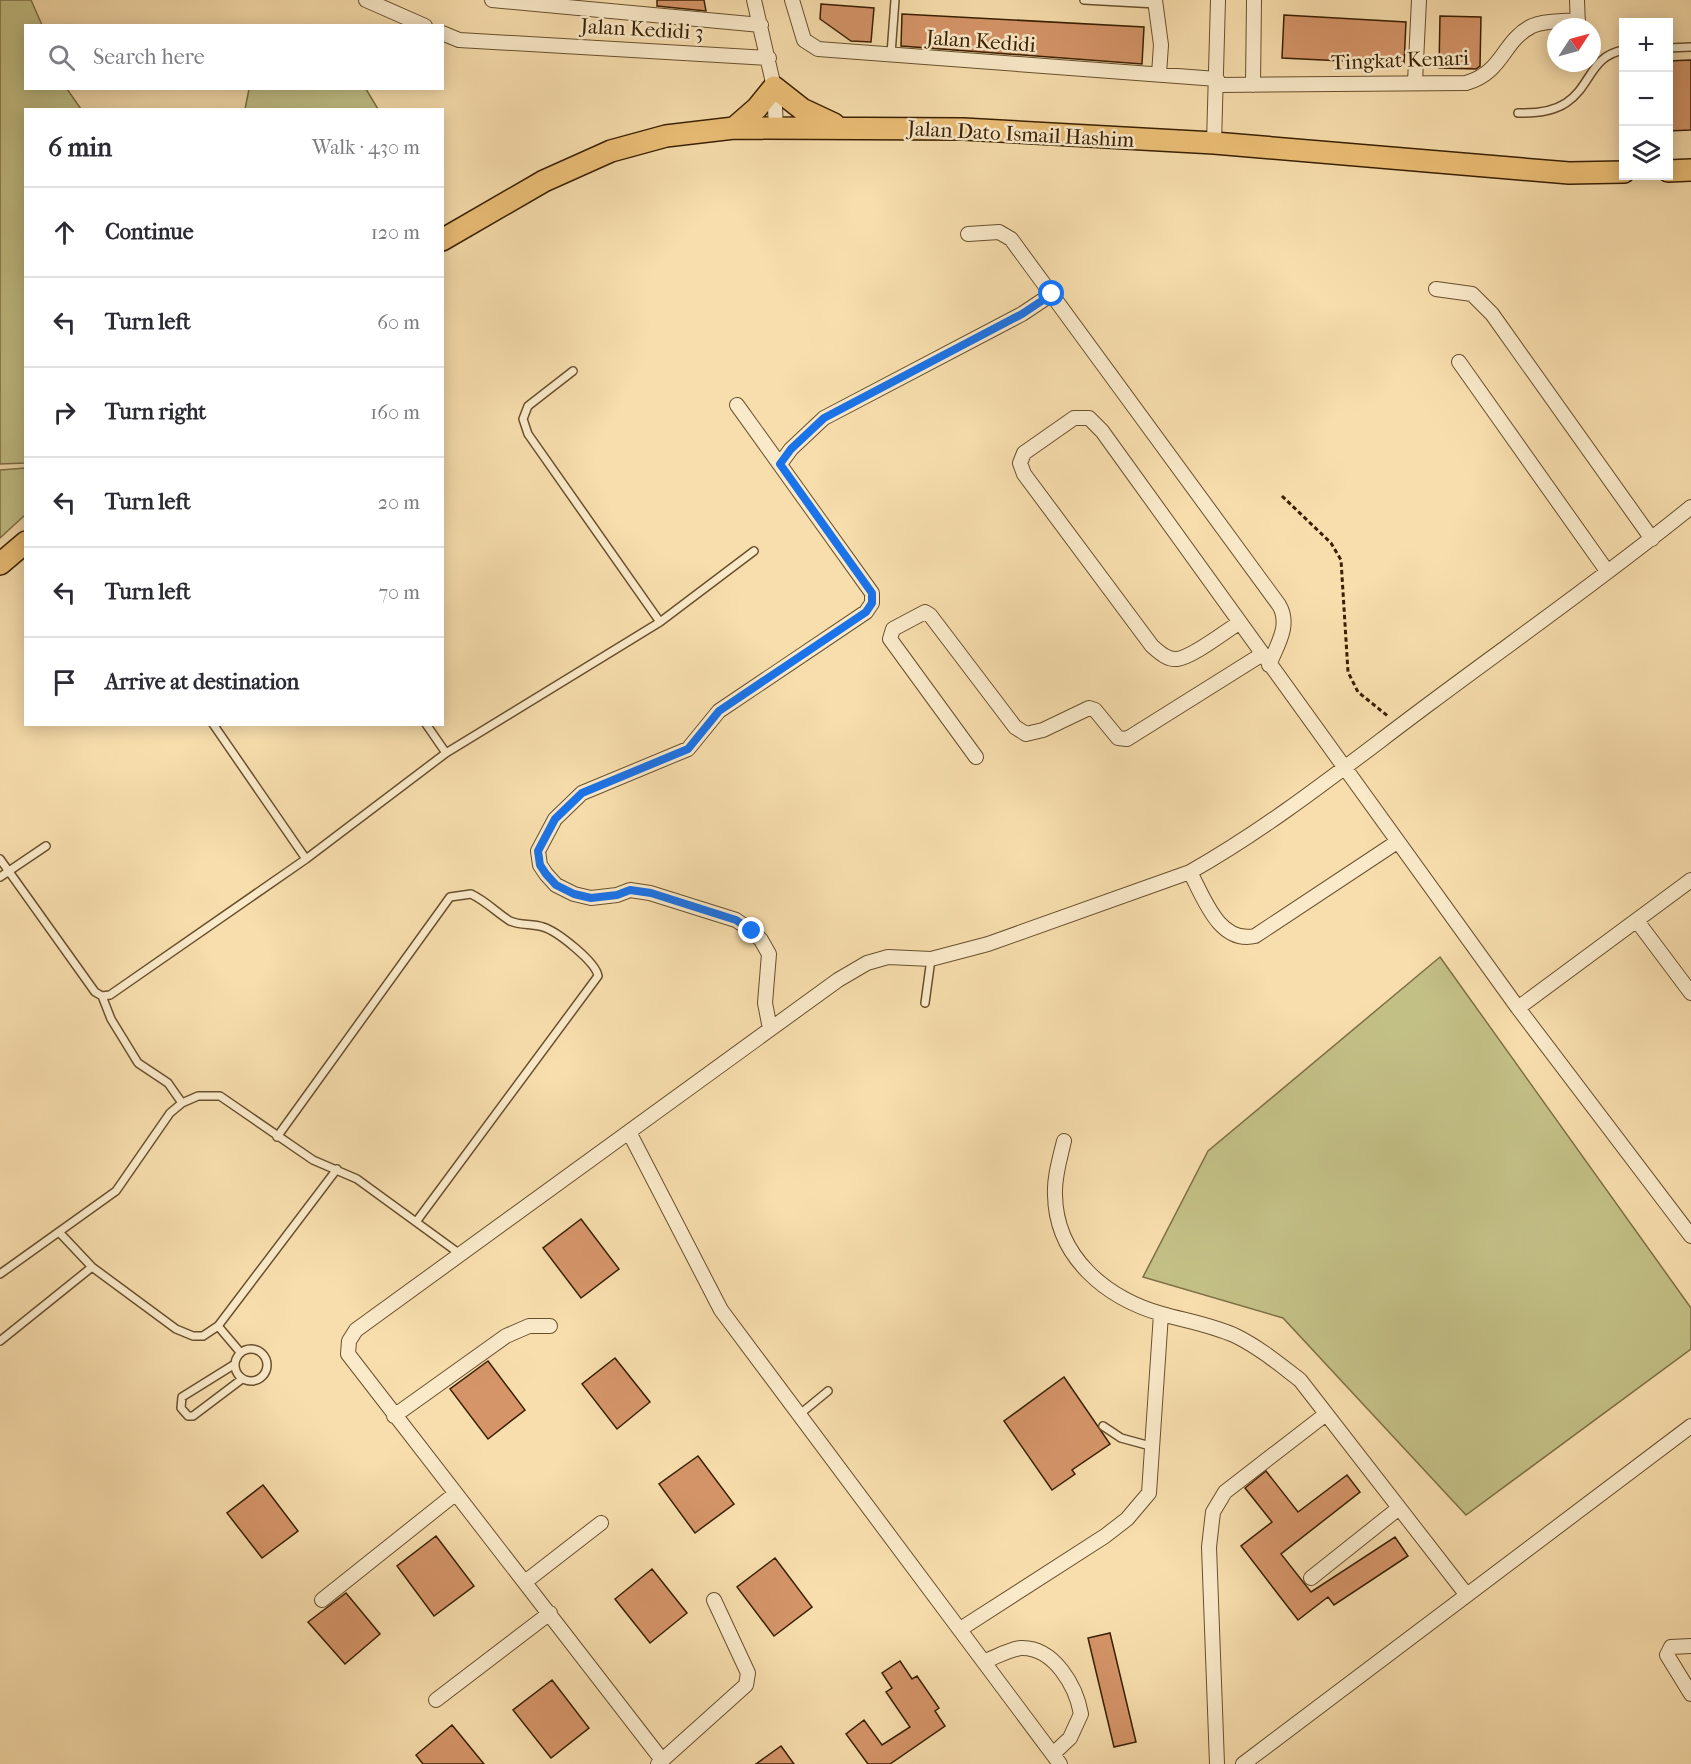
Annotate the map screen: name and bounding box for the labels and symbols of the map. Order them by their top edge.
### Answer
street label: Jalan Kedidi 3 [578,14,704,44]
north arrow [1547,18,1601,72]
street label: Jalan Kedidi [923,25,1037,57]
street label: Tingkat Kenari [1331,46,1469,74]
street label: Jalan Dato Ismail Hashim [905,116,1135,152]
route start [1038,280,1064,306]
route end [738,917,764,943]

